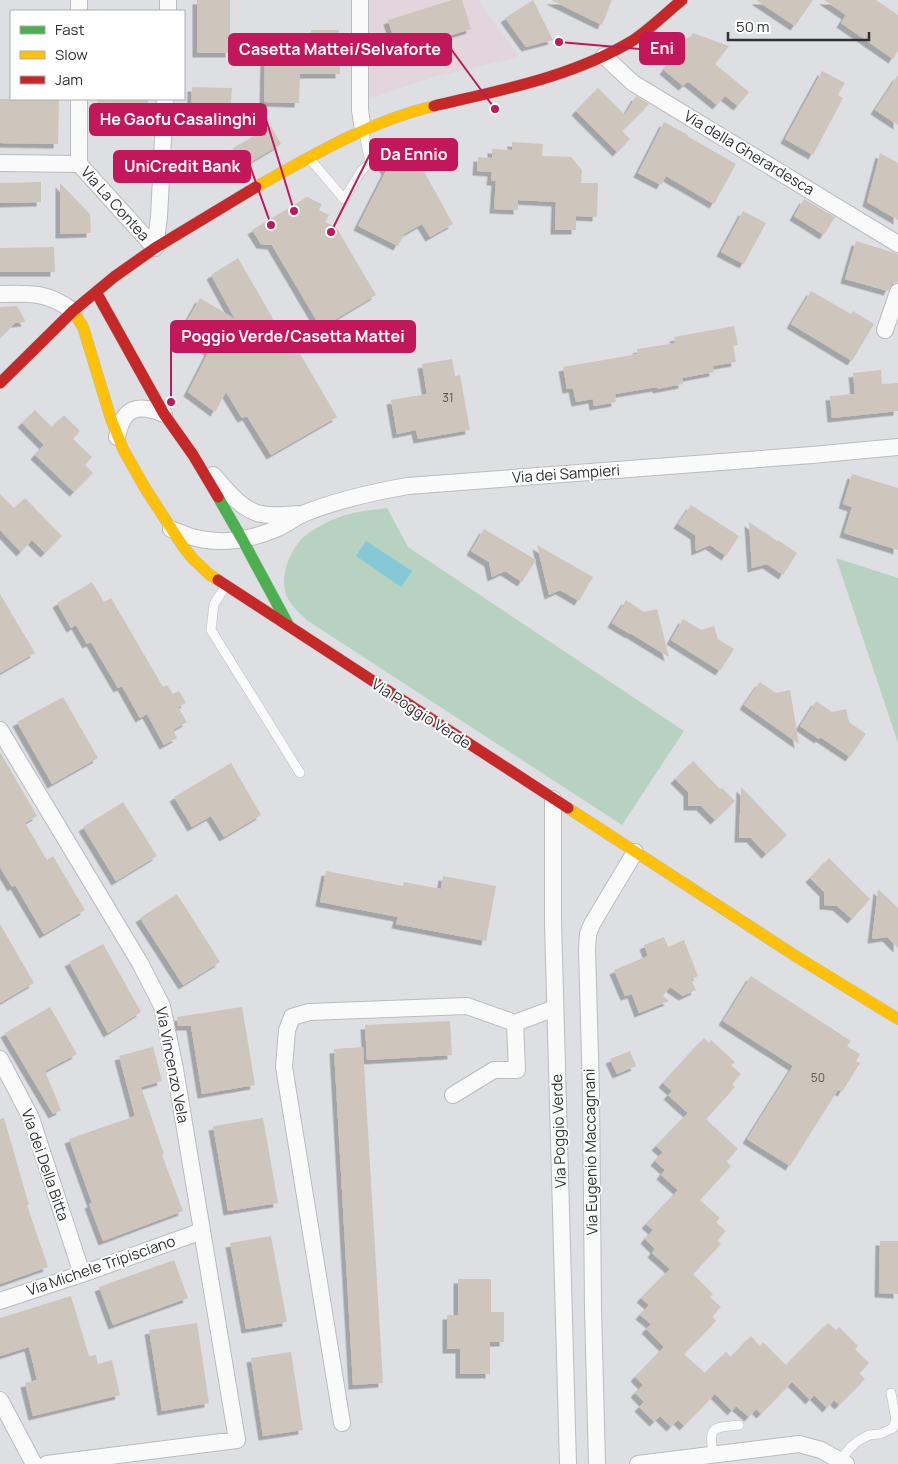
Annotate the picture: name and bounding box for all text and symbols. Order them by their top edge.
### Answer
legend [10,10,185,100]
scale bar [728,10,869,42]
text: 50 m [736,16,770,37]
text: Fast [55,19,84,40]
callout: Eni [640,33,684,64]
callout: Casetta Mattei/Selvaforte [229,34,451,65]
text: Eni [650,37,674,59]
text: Casetta Mattei/Selvaforte [239,38,441,60]
text: Slow [55,44,88,65]
text: Jam [55,69,83,90]
callout: He Gaofu Casalinghi [90,104,266,135]
street label: Via della Gherardesca [680,105,818,200]
text: He Gaofu Casalinghi [100,108,256,130]
callout: Da Ennio [370,139,457,170]
text: Da Ennio [380,143,448,165]
callout: UniCredit Bank [114,151,250,182]
text: UniCredit Bank [124,155,240,177]
street label: Via La Contea [76,162,155,246]
callout: Poggio Verde/Casetta Mattei [171,321,415,352]
text: Poggio Verde/Casetta Mattei [181,325,405,347]
house number: 31 [442,389,454,406]
street label: Via dei Sampieri [511,459,621,488]
street label: Via Poggio Verde [368,674,475,754]
street label: Via Vincenzo Vela [151,1005,194,1125]
street label: Via Eugenio Maccagnani [579,1068,602,1236]
house number: 50 [811,1069,825,1086]
street label: Via Poggio Verde [546,1073,571,1189]
street label: Via dei Della Bitta [16,1106,74,1224]
street label: Via Michele Tripisciano [24,1230,178,1301]

